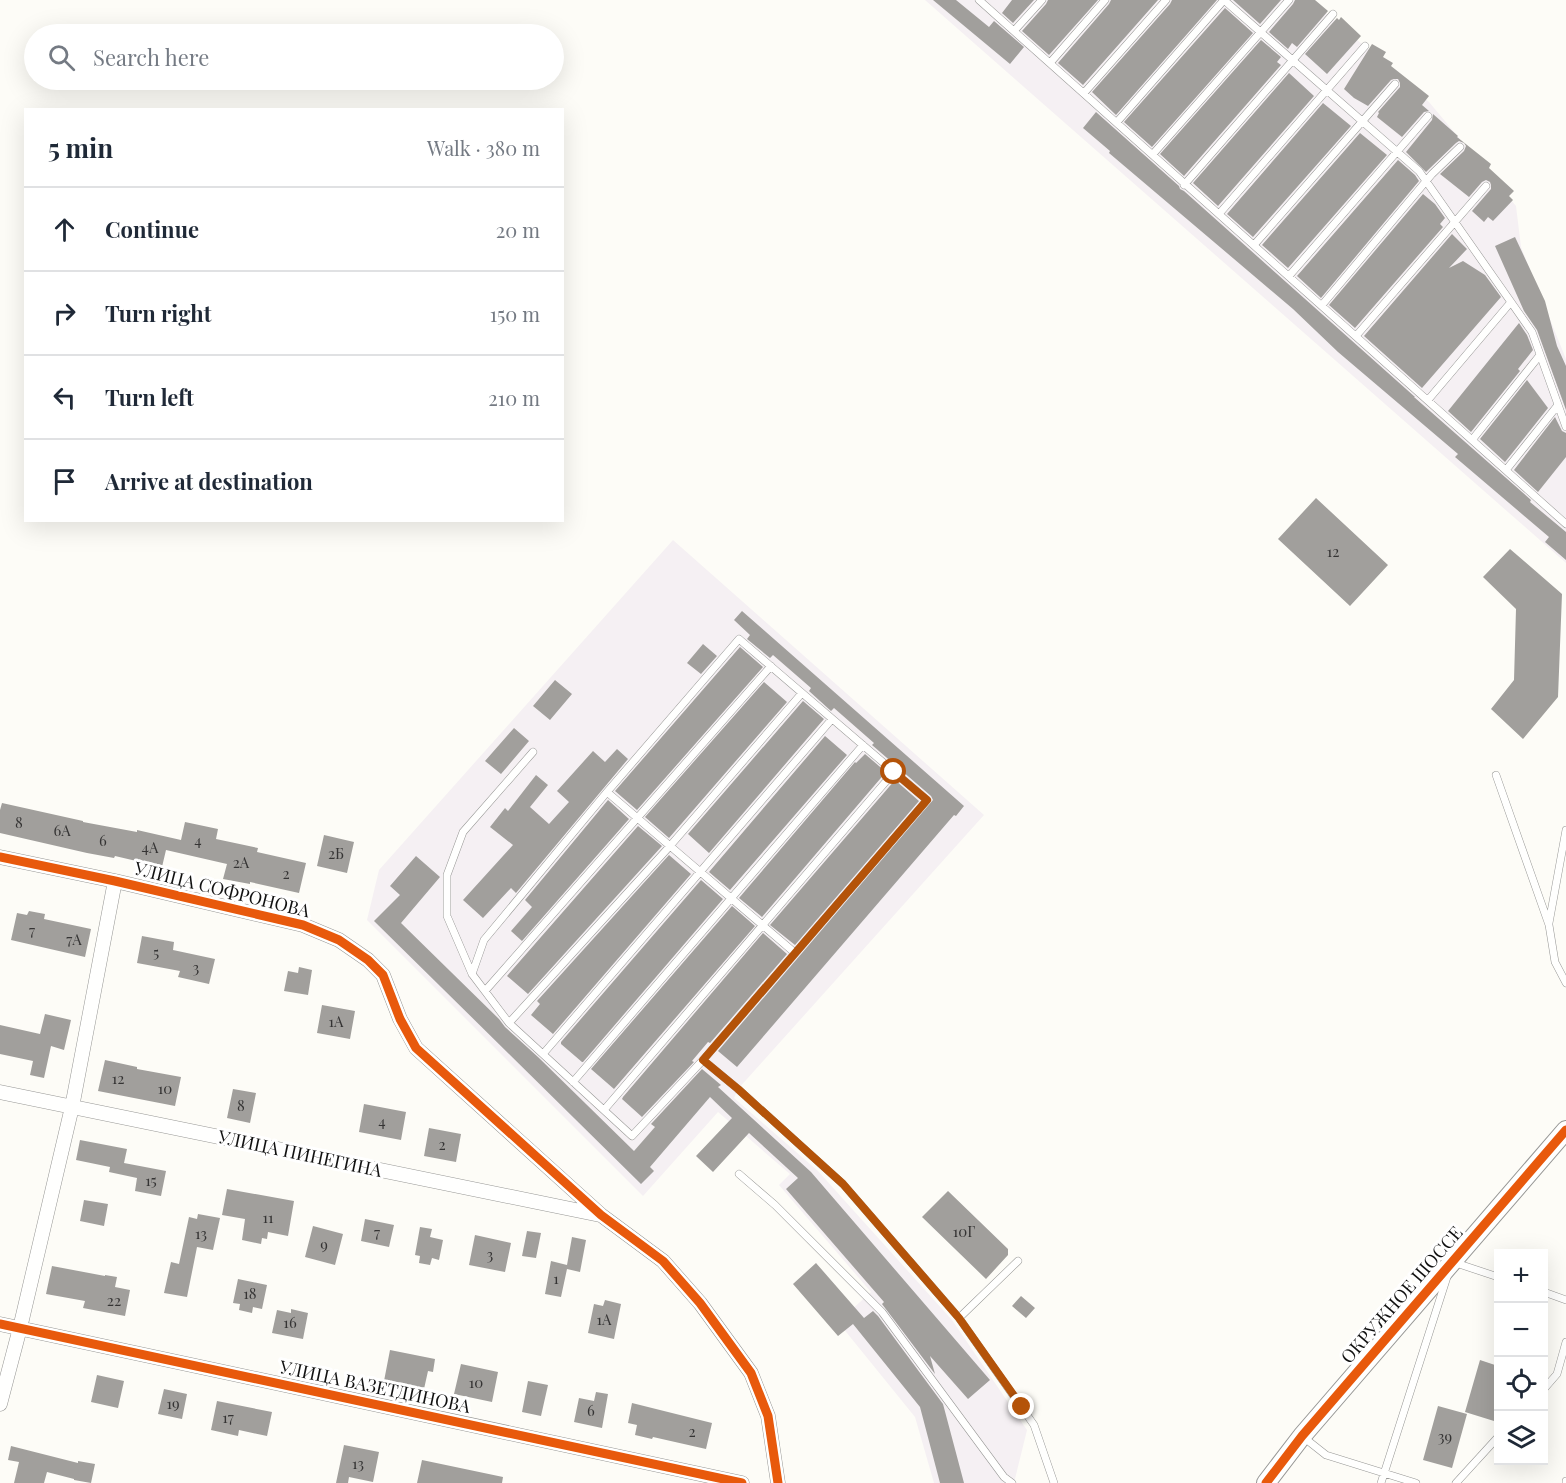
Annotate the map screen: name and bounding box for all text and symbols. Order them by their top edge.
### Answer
search box [24,24,564,90]
icon: search [45,41,78,74]
text: Search here [93,42,209,72]
text: 5 min [48,130,113,165]
text: Walk · 380 m [427,134,540,161]
icon: ahead [48,213,81,246]
text: Continue [105,214,199,244]
text: 20 m [496,216,540,243]
icon: right [48,297,81,330]
text: Turn right [105,298,211,328]
text: 150 m [490,300,540,327]
icon: left [48,381,81,414]
text: Turn left [105,382,194,412]
text: 210 m [488,384,540,411]
icon: arrive [48,465,81,498]
text: Arrive at destination [105,466,313,496]
house number: 12 [1327,541,1339,561]
route start [880,758,906,784]
house number: 8 [15,812,23,832]
house number: 6А [53,820,71,840]
house number: 6 [99,830,107,850]
house number: 4 [194,830,202,850]
house number: 4А [142,837,159,857]
house number: 2Б [328,843,344,863]
house number: 2А [233,852,250,872]
street label: УЛИЦА СОФРОНОВА [131,855,313,923]
house number: 2 [282,863,290,883]
house number: 7 [29,920,35,940]
house number: 7А [66,929,82,949]
house number: 5 [153,942,159,962]
house number: 3 [193,957,200,977]
house number: 1А [328,1011,344,1031]
house number: 12 [112,1068,124,1088]
house number: 10 [158,1078,172,1098]
house number: 8 [237,1095,245,1115]
house number: 4 [378,1111,386,1131]
street label: УЛИЦА ПИНЕГИНА [215,1124,385,1182]
house number: 2 [438,1134,446,1154]
house number: 15 [145,1170,157,1190]
house number: 11 [262,1207,274,1227]
house number: 10Г [953,1221,975,1241]
street label: ОКРУЖНОЕ ШОССЕ [1335,1221,1468,1368]
house number: 7 [374,1222,380,1242]
house number: 13 [195,1223,207,1243]
house number: 9 [320,1234,328,1254]
house number: 3 [487,1244,494,1264]
map controls [1494,1249,1548,1465]
button: + [1494,1249,1548,1303]
house number: 1 [553,1268,559,1288]
house number: 18 [243,1283,257,1303]
house number: 22 [107,1290,121,1310]
button: − [1494,1303,1548,1357]
house number: 1А [596,1309,612,1329]
house number: 16 [283,1312,297,1332]
street label: УЛИЦА ВАЗЕТДИНОВА [277,1354,473,1418]
button: locate [1494,1357,1548,1411]
house number: 10 [469,1372,483,1392]
house number: 19 [166,1393,180,1413]
route end [1008,1393,1034,1419]
house number: 6 [587,1400,595,1420]
house number: 17 [222,1407,234,1427]
button: layers [1494,1411,1548,1465]
house number: 2 [688,1421,696,1441]
house number: 39 [1438,1426,1452,1446]
house number: 13 [352,1453,364,1473]

